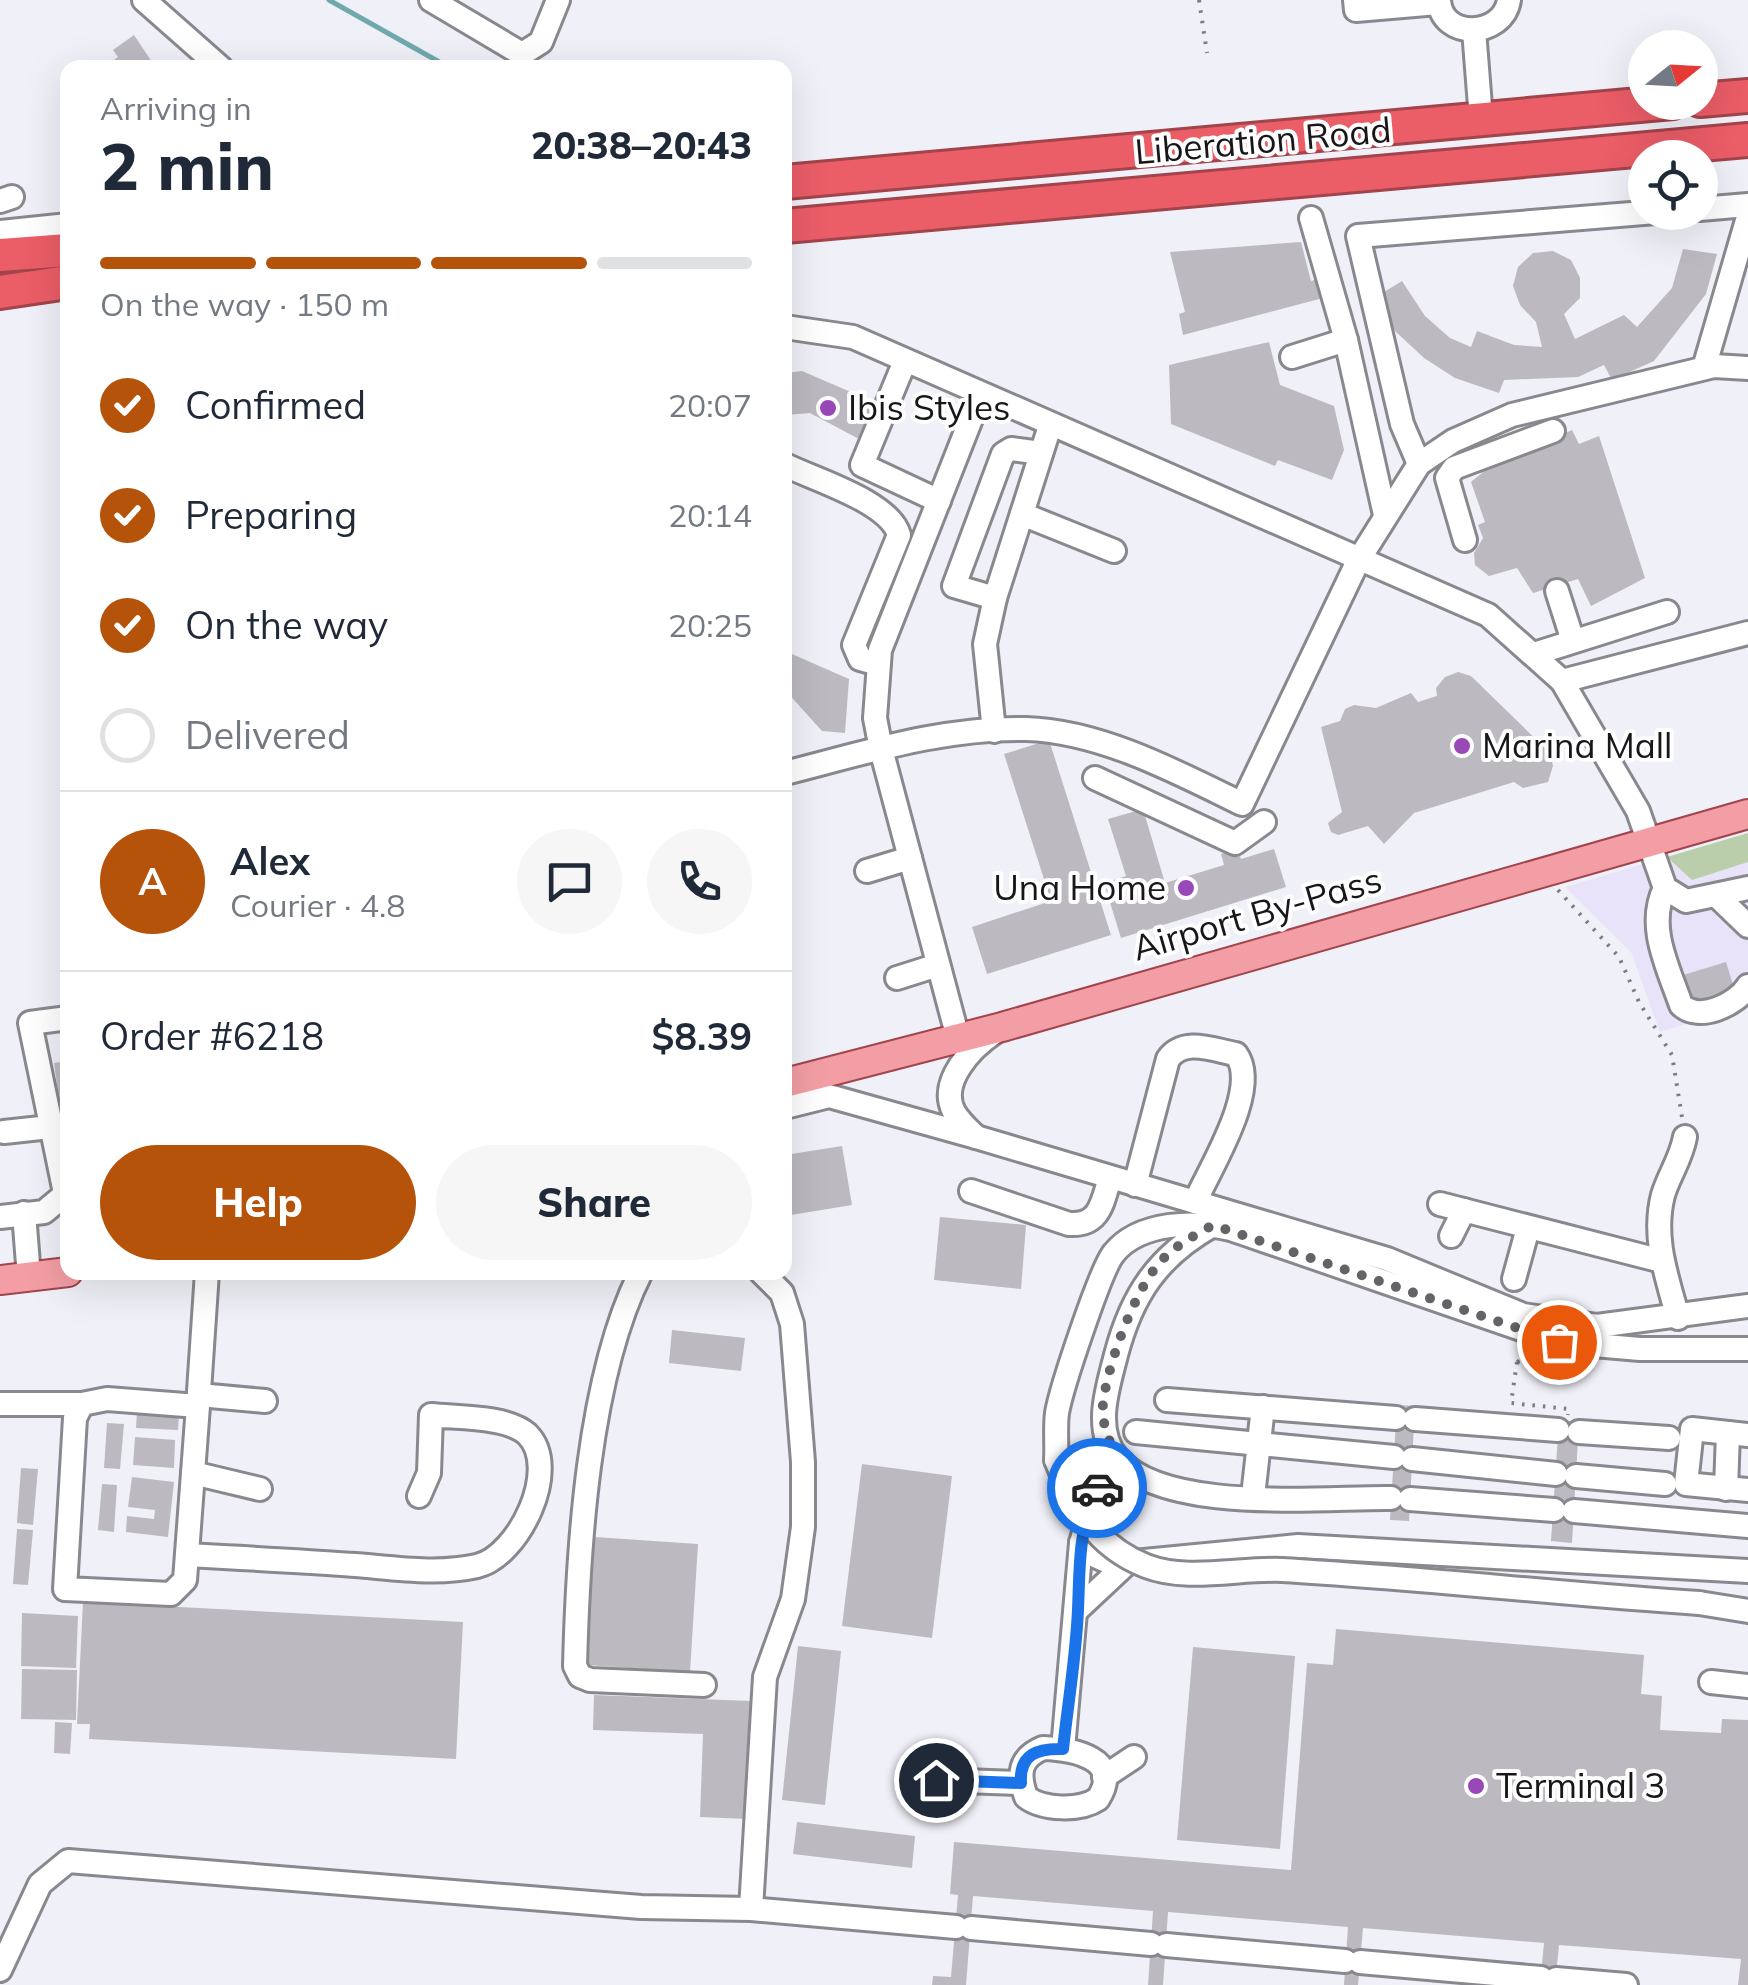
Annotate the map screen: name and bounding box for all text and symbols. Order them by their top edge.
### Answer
north arrow [1628,30,1718,120]
map controls [1628,30,1718,230]
text: Arriving in [100,88,252,128]
street label: Liberation Road [1133,107,1393,173]
text: 20:38–20:43 [531,121,752,169]
text: 2 min [100,125,274,206]
button: locate [1628,140,1718,230]
text: On the way · 150 m [100,284,389,324]
icon: check [100,378,155,433]
text: Confirmed [185,381,366,429]
text: 20:07 [668,385,752,425]
place label: Ibis Styles [848,385,1010,429]
marker: Ibis Styles [817,397,839,419]
icon: check [100,488,155,543]
text: Preparing [185,491,357,539]
text: 20:14 [668,495,752,535]
icon: check [100,598,155,653]
text: On the way [185,601,388,649]
text: 20:25 [668,605,752,645]
text: Delivered [185,711,350,759]
place label: Marina Mall [1482,723,1672,767]
marker: Marina Mall [1451,735,1473,757]
button: chat [517,829,622,934]
button: phone [647,829,752,934]
text: Alex [230,837,310,885]
street label: Airport By-Pass [1127,856,1386,970]
text: A [138,857,167,905]
place label: Una Home [993,865,1166,909]
marker: Una Home [1175,877,1197,899]
text: Courier · 4.8 [230,885,406,925]
text: Order #6218 [100,1012,324,1060]
text: $8.39 [651,1012,752,1060]
button: Help [100,1145,416,1260]
button: Share [436,1145,752,1260]
pin [1517,1300,1602,1385]
icon: bag [1532,1315,1587,1370]
courier [1047,1438,1147,1538]
icon: car [1070,1461,1125,1516]
pin [894,1738,979,1823]
icon: home [909,1753,964,1808]
place label: Terminal 3 [1496,1763,1665,1807]
marker: Terminal 3 [1465,1775,1487,1797]

